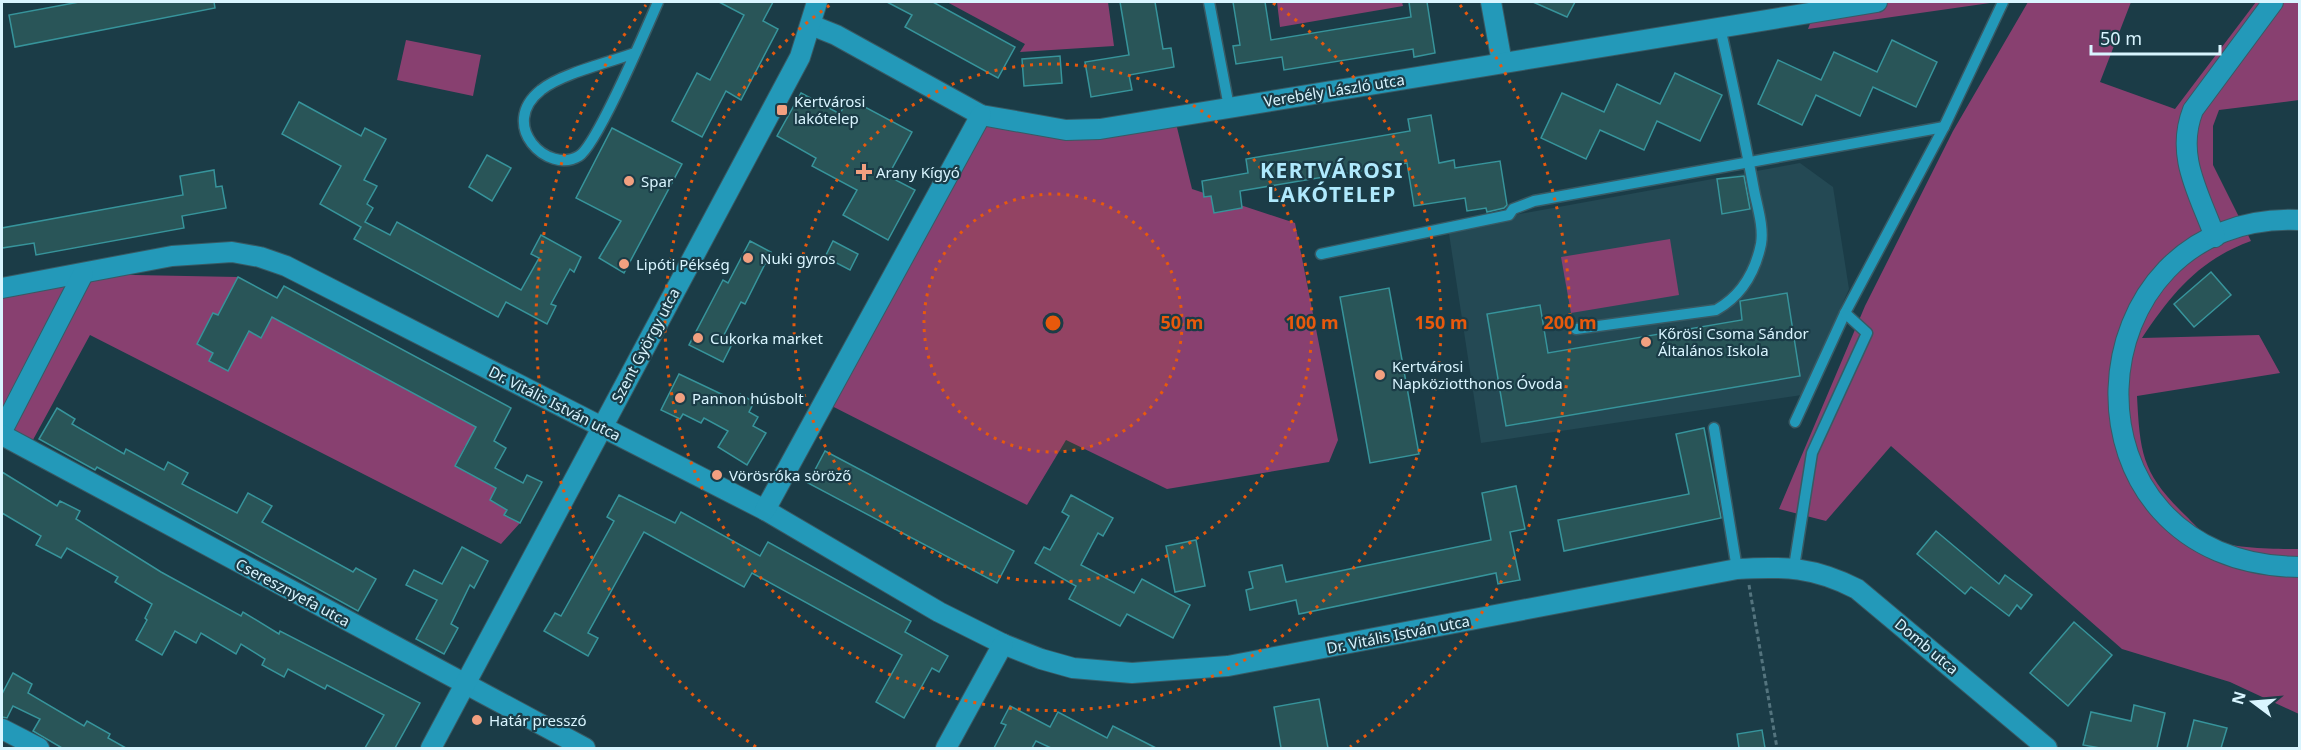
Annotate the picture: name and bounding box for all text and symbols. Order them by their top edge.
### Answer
scale bar [2091,18,2220,56]
text: 50 m [2100,26,2142,50]
street label: Verebély László utca [1262,69,1406,111]
place label: Kertvárosi lakótelep [794,91,865,128]
marker: Kertvárosi lakótelep [775,103,789,117]
district label: KERTVÁROSI LAKÓTELEP [1260,156,1404,208]
place label: Arany Kígyó [876,162,960,182]
marker: Arany Kígyó [857,165,871,179]
place label: Spar [641,171,673,191]
marker: Spar [622,174,636,188]
place label: Nuki gyros [760,248,835,268]
marker: Nuki gyros [741,251,755,265]
place label: Lipóti Pékség [636,254,730,274]
marker: Lipóti Pékség [617,257,631,271]
street label: Szent György utca [606,284,684,406]
text: 50 m [1161,310,1203,334]
text: 100 m [1285,310,1339,334]
text: 150 m [1414,310,1468,334]
text: 200 m [1543,310,1597,334]
centre of rings [1043,313,1063,333]
place label: Kőrösi Csoma Sándor Általános Iskola [1658,323,1809,360]
place label: Cukorka market [710,328,823,348]
marker: Cukorka market [691,331,705,345]
marker: Kőrösi Csoma Sándor Általános Iskola [1639,335,1653,349]
place label: Kertvárosi Napköziotthonos Óvoda [1392,356,1563,393]
street label: Dr. Vitális István utca [486,361,624,445]
marker: Kertvárosi Napköziotthonos Óvoda [1373,368,1387,382]
place label: Pannon húsbolt [692,388,804,408]
marker: Pannon húsbolt [673,391,687,405]
place label: Vörösróka söröző [729,465,851,485]
marker: Vörösróka söröző [710,468,724,482]
street label: Cseresznyefa utca [232,553,354,631]
street label: Dr. Vitális István utca [1325,610,1471,658]
street label: Domb utca [1891,613,1963,679]
north arrow [2223,672,2283,732]
text: N [2226,689,2251,707]
place label: Határ presszó [489,710,587,730]
marker: Határ presszó [470,713,484,727]

